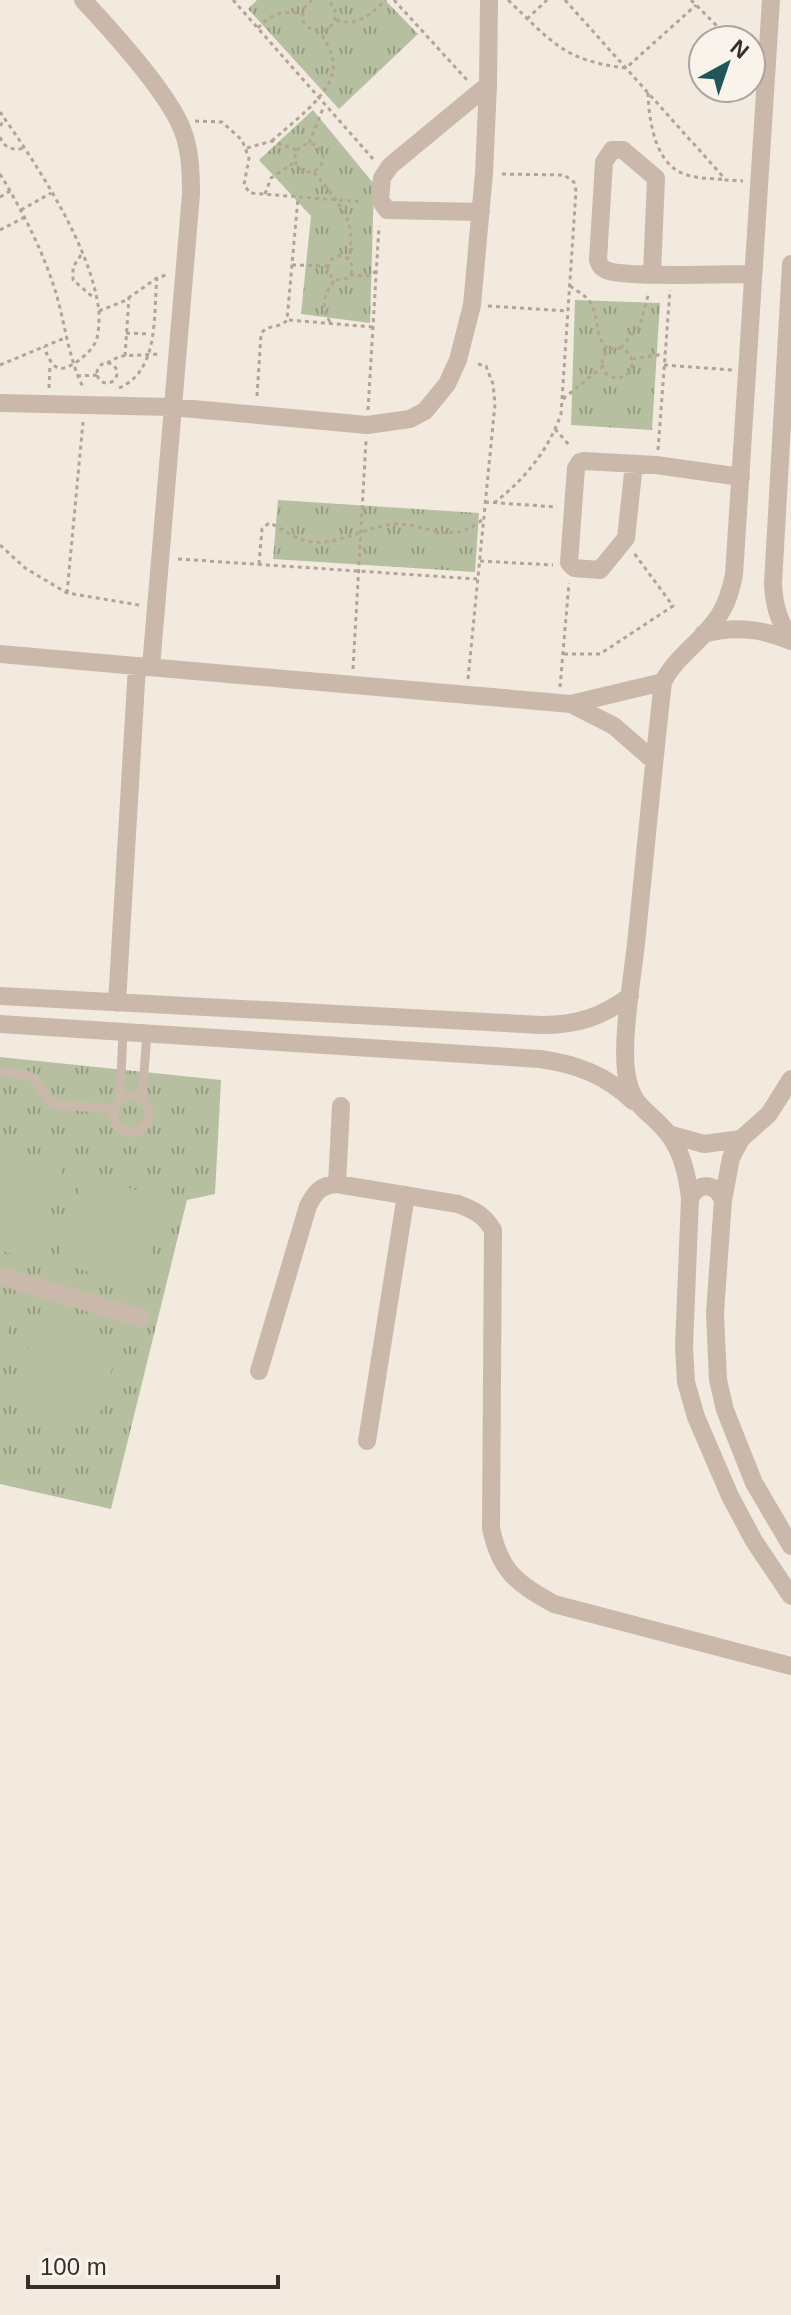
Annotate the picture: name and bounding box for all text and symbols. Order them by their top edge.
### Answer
north arrow [687,24,767,104]
text: N [725,34,754,64]
scale bar [28,2239,278,2289]
text: 100 m [40,2253,107,2280]

